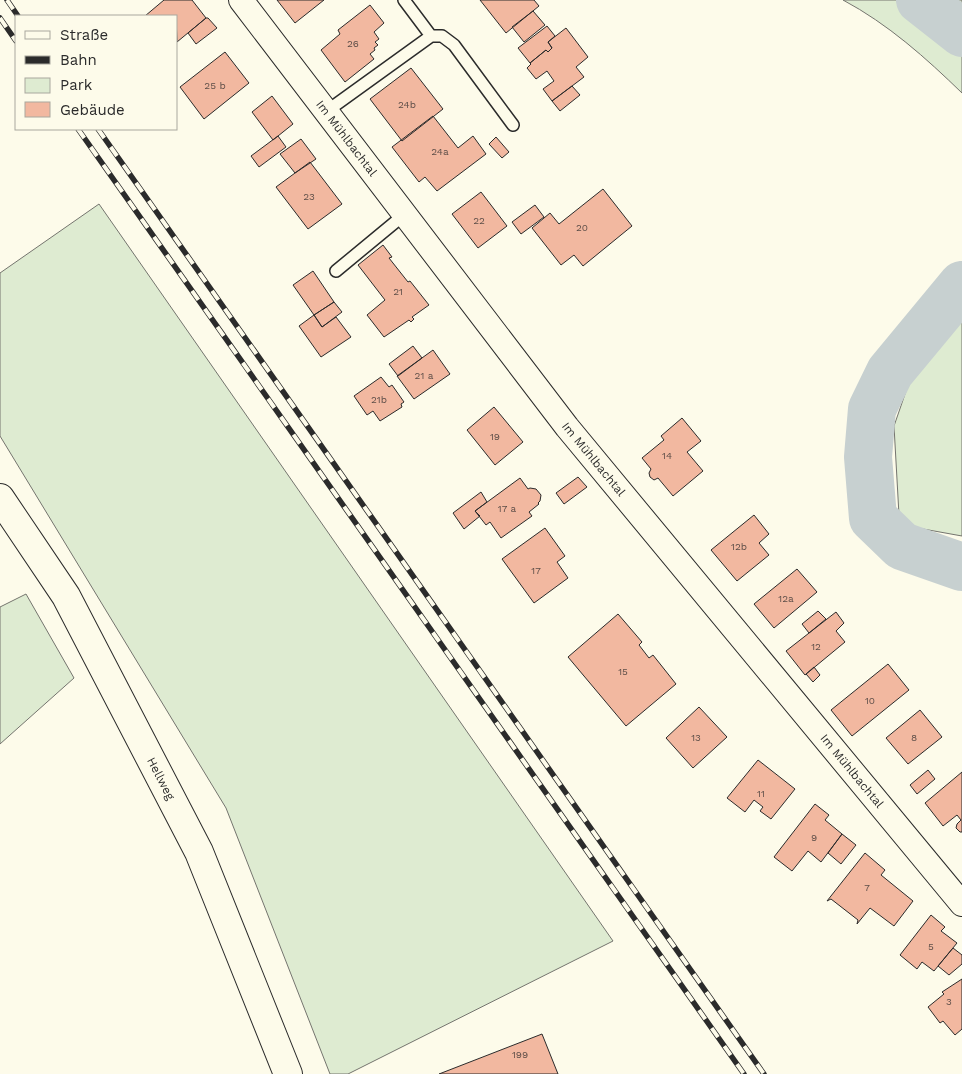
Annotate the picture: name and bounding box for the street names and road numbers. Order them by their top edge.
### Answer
street label: Im Mühlbachtal [313,98,380,179]
street label: Im Mühlbachtal [559,420,628,499]
street label: Im Mühlbachtal [817,731,887,811]
street label: Hellweg [144,755,178,803]

